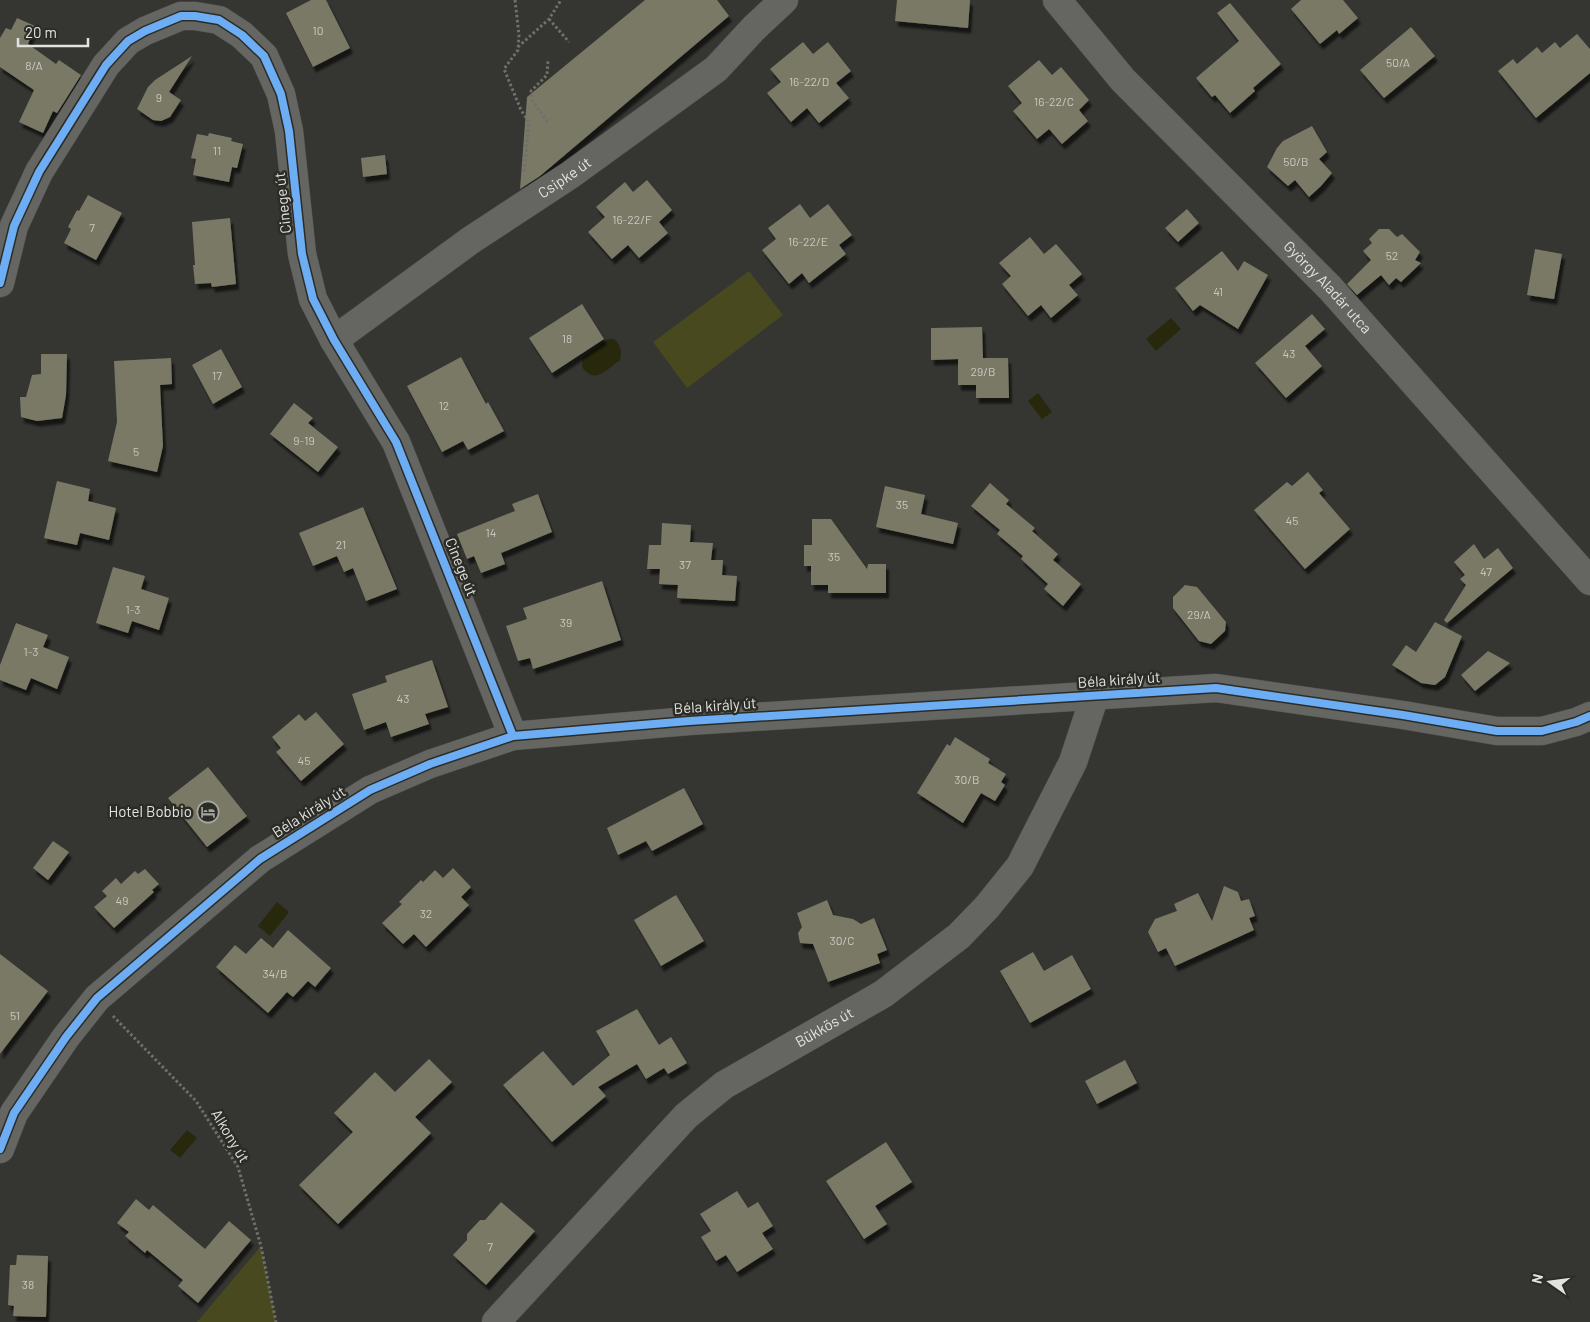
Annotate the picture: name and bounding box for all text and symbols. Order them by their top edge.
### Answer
scale bar [18,15,88,47]
text: 20 m [25,23,57,41]
house number: 10 [313,23,323,37]
house number: 50/A [1386,55,1410,69]
house number: 8/A [25,58,43,72]
house number: 16-22/D [789,74,829,88]
house number: 9 [156,90,162,104]
house number: 16-22/C [1034,94,1074,108]
house number: 11 [213,143,221,157]
street label: Csipke út [534,153,594,202]
house number: 50/B [1283,154,1309,168]
street label: Cinege út [270,172,294,235]
house number: 16-22/F [612,212,652,226]
house number: 7 [89,220,95,234]
house number: 16-22/E [788,234,828,248]
street label: György Aladár utca [1280,237,1376,337]
house number: 52 [1386,248,1398,262]
house number: 41 [1213,284,1223,298]
house number: 18 [562,331,572,345]
house number: 43 [1283,346,1295,360]
house number: 29/B [970,364,996,378]
house number: 17 [212,368,222,382]
house number: 12 [439,398,449,412]
house number: 9-19 [293,433,315,447]
house number: 5 [133,444,139,458]
house number: 35 [896,497,908,511]
house number: 45 [1286,513,1298,527]
house number: 14 [486,525,496,539]
street label: Cinege út [442,535,482,599]
house number: 21 [336,537,346,551]
house number: 35 [828,549,840,563]
house number: 37 [679,557,691,571]
house number: 47 [1480,564,1492,578]
house number: 1-3 [125,602,141,616]
house number: 29/A [1187,607,1211,621]
house number: 39 [560,615,572,629]
house number: 1-3 [23,644,39,658]
street label: Béla király út [1077,667,1161,691]
house number: 43 [397,691,409,705]
street label: Béla király út [673,693,757,717]
house number: 45 [298,753,310,767]
house number: 30/B [954,772,980,786]
street label: Béla király út [269,782,348,841]
hotel icon: Hotel Bobbio [196,800,220,824]
place label: Hotel Bobbio [108,802,192,820]
house number: 49 [116,893,128,907]
house number: 32 [420,906,432,920]
house number: 30/C [830,933,854,947]
house number: 34/B [262,966,288,980]
street label: Bükkös út [792,1003,856,1050]
house number: 51 [10,1008,20,1022]
street label: Alkony út [208,1105,254,1166]
house number: 7 [487,1239,493,1253]
north arrow [1525,1257,1575,1307]
text: N [1528,1272,1546,1285]
house number: 38 [22,1277,34,1291]

